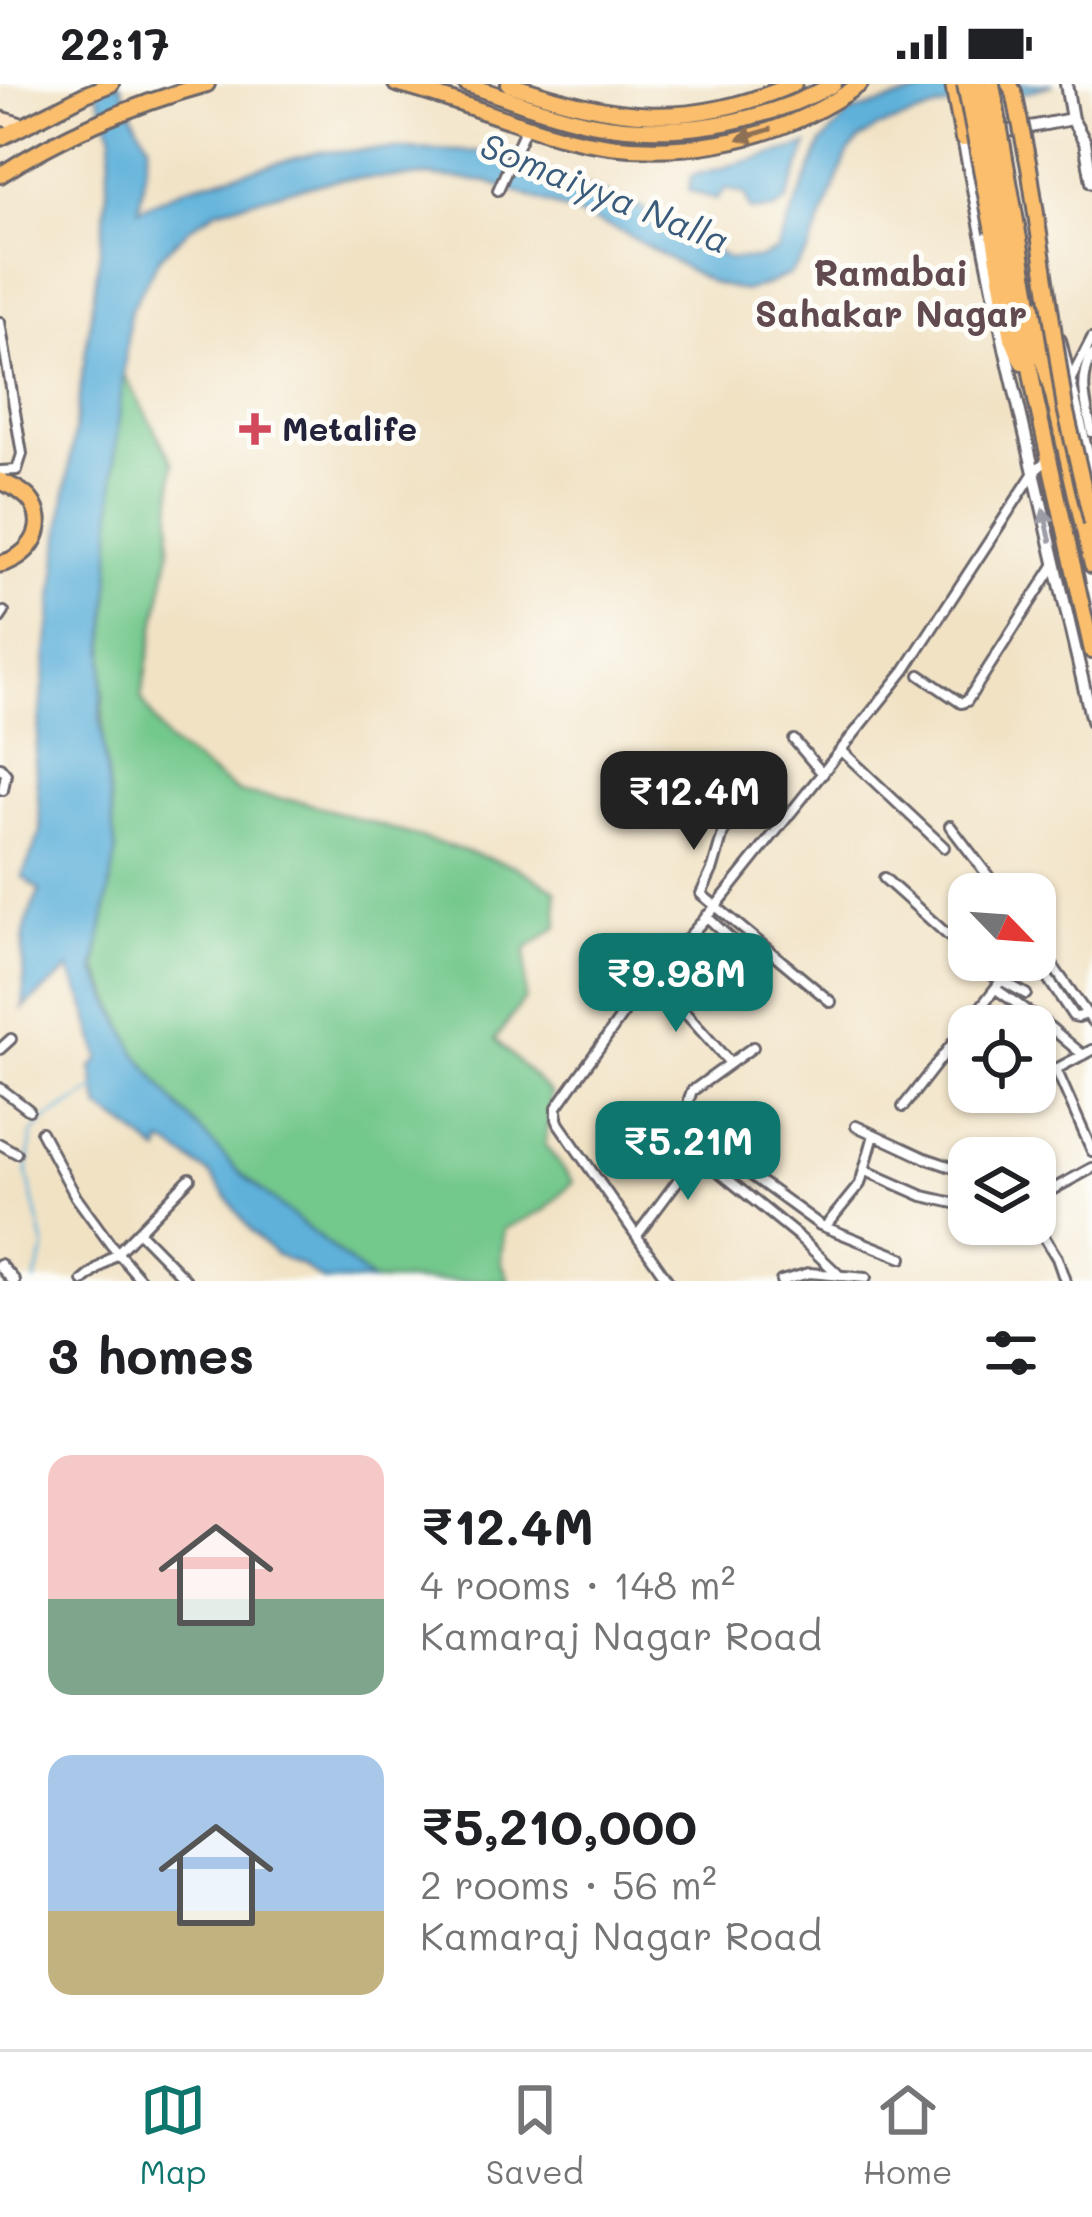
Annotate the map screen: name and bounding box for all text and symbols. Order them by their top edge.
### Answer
text: 22:17 [60,13,170,71]
water label: Somaiyya Nalla [474,120,737,264]
one-way arrow [736,126,773,144]
district label: Ramabai Sahakar Nagar [755,248,1027,336]
place label: Metalife [282,406,417,449]
marker: Metalife [239,413,271,445]
one-way arrow [1037,507,1056,544]
pin: ₹12.4M [596,751,792,853]
text: ₹12.4M [627,764,761,815]
north arrow [948,873,1056,981]
map controls [948,873,1056,1245]
pin: ₹9.98M [578,933,774,1035]
text: ₹9.98M [606,946,746,997]
button: locate [948,1005,1056,1113]
pin: ₹5.21M [590,1101,786,1203]
text: ₹5.21M [622,1114,754,1165]
button: layers [948,1137,1056,1245]
text: 3 homes [48,1320,254,1387]
icon: filters [978,1320,1044,1386]
text: ₹12.4M [420,1491,594,1558]
icon: home [144,1503,288,1647]
text: 4 rooms · 148 m² [420,1558,735,1609]
text: Kamaraj Nagar Road [420,1609,822,1660]
text: ₹5,210,000 [420,1791,697,1858]
icon: home [144,1803,288,1947]
text: 2 rooms · 56 m² [420,1858,717,1909]
text: Kamaraj Nagar Road [420,1909,822,1960]
tab: Map [139,2077,207,2192]
tab: Saved [486,2077,584,2192]
tab: Home [863,2077,952,2192]

